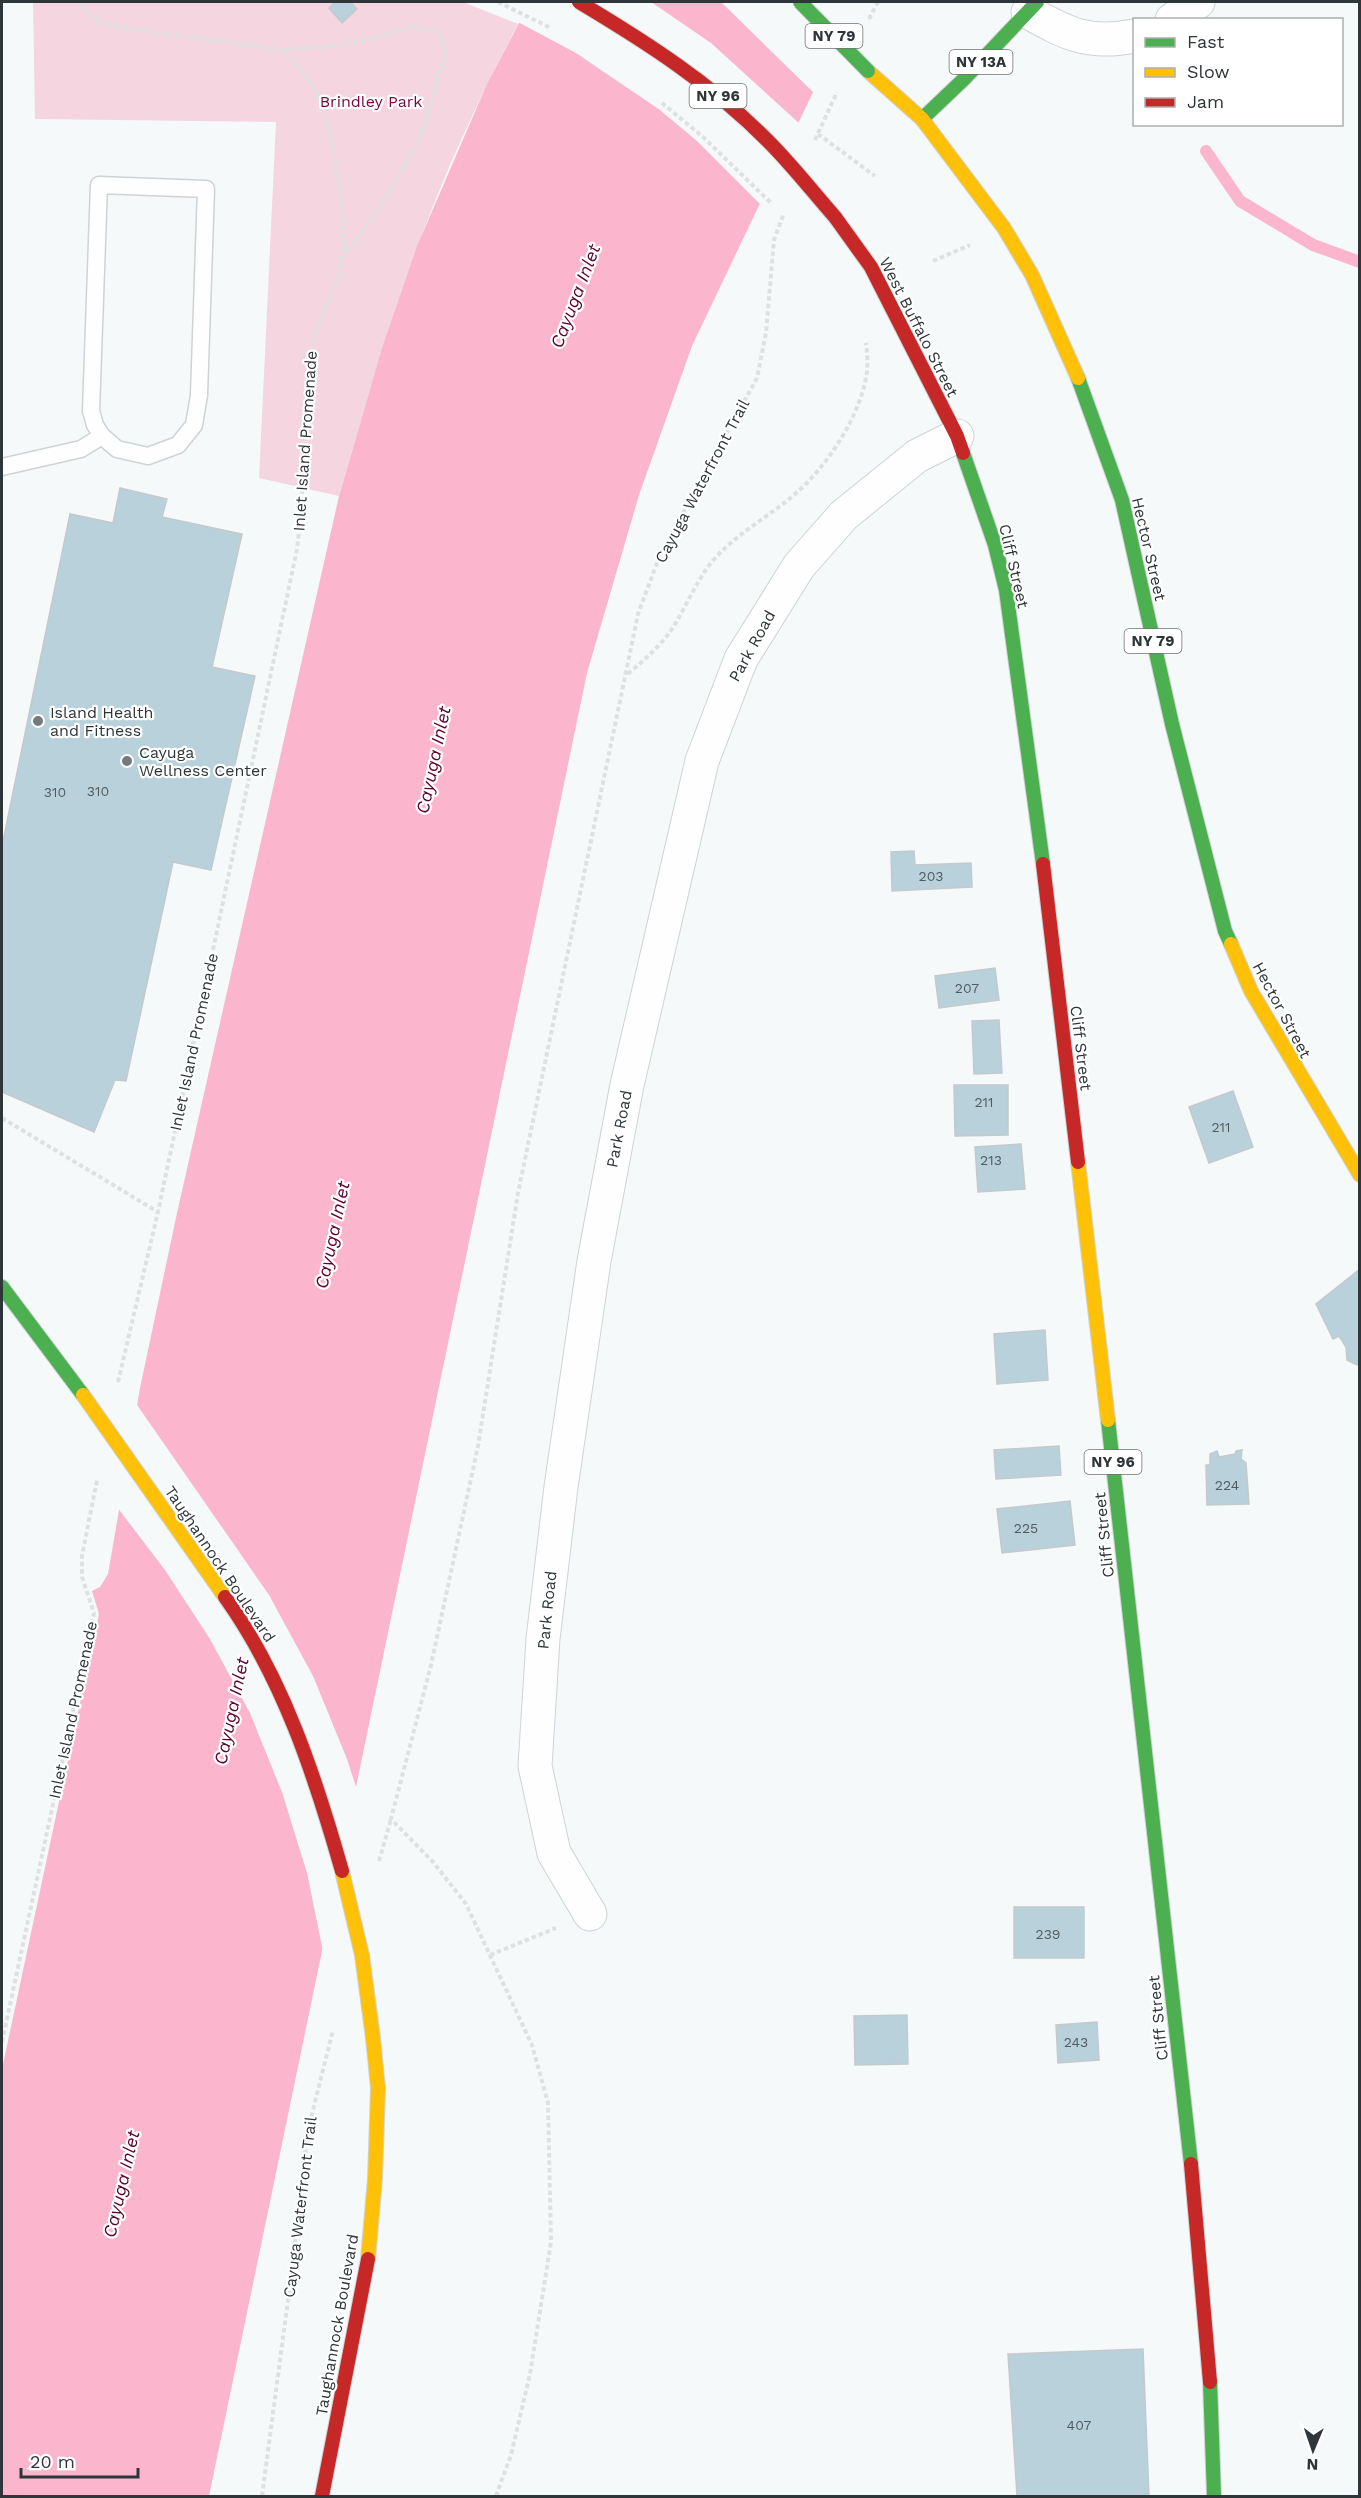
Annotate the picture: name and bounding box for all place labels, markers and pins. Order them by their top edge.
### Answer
place label: Island Health and Fitness [50,703,153,740]
marker: Island Health and Fitness [31,714,45,728]
place label: Cayuga Wellness Center [139,743,267,780]
marker: Cayuga Wellness Center [120,754,134,768]

